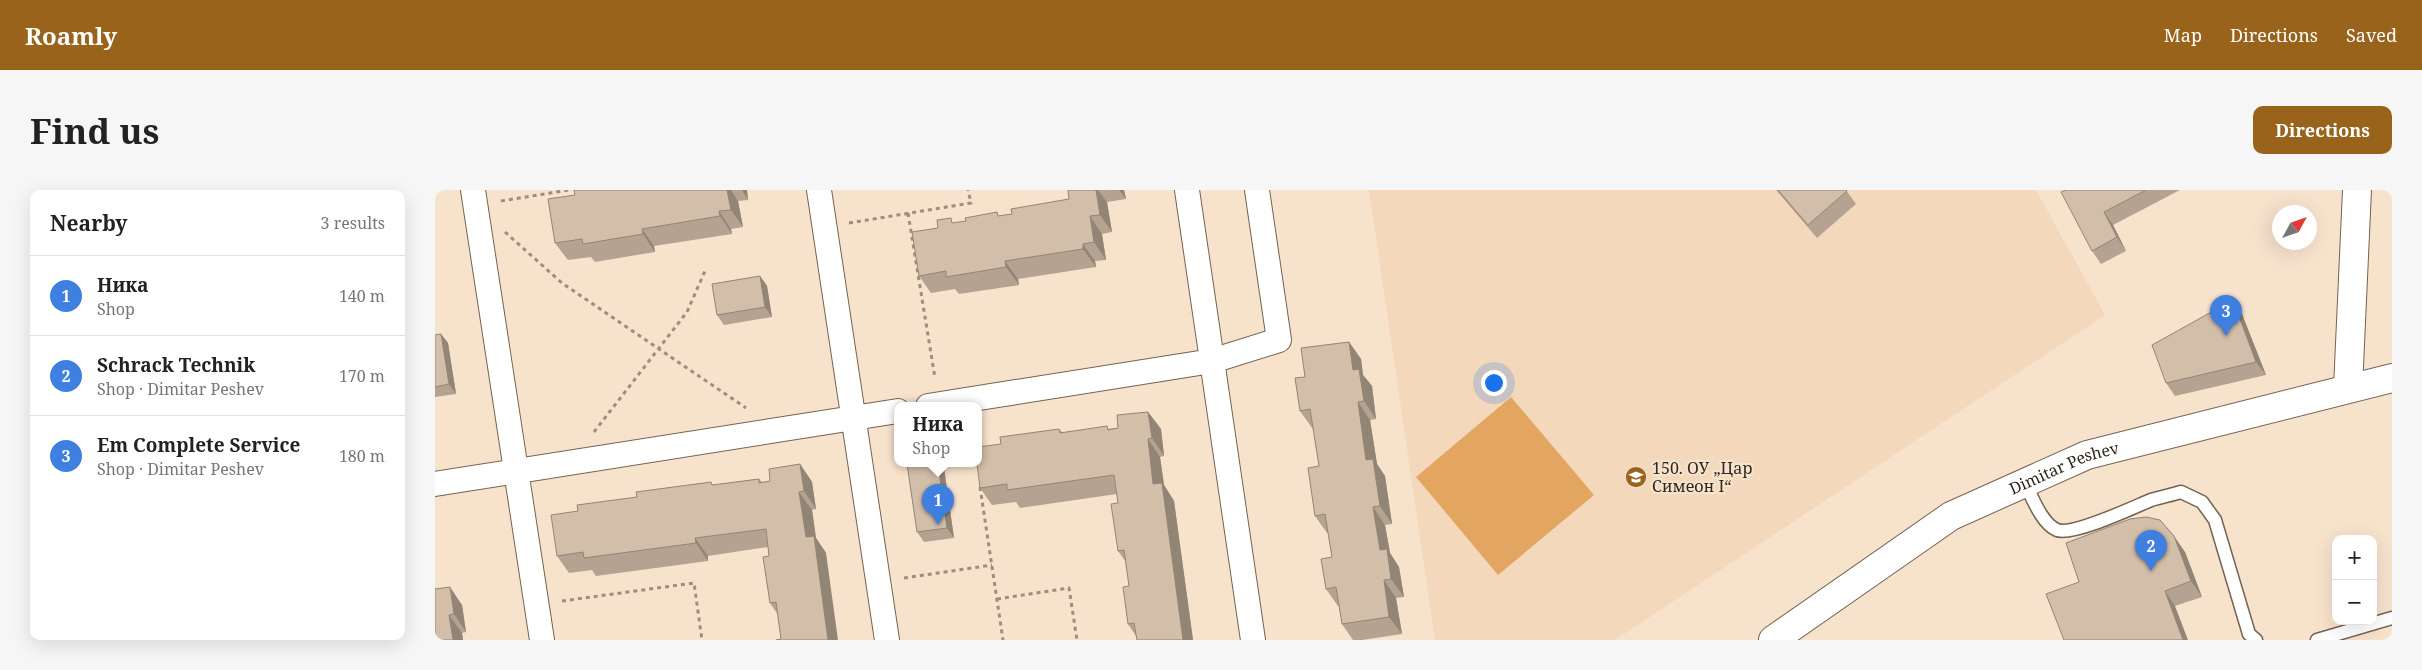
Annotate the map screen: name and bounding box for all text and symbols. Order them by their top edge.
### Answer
text: Roamly [25,19,117,52]
text: Map [2164,23,2202,47]
text: Directions [2230,23,2318,47]
text: Saved [2346,23,2397,47]
button: Directions [2253,106,2392,154]
text: Find us [30,107,159,154]
north arrow [2272,205,2317,250]
text: Nearby [50,209,128,237]
text: 3 results [321,212,385,234]
text: Ника [97,272,148,298]
text: 1 [61,285,71,307]
text: 140 m [339,285,385,307]
pin: 3 [2210,295,2242,336]
text: Shop [97,298,135,320]
text: Schrack Technik [97,352,255,378]
text: 2 [61,365,71,387]
text: 170 m [339,365,385,387]
your location [1481,370,1507,396]
text: Shop · Dimitar Peshev [97,378,264,400]
popup [894,402,982,467]
text: Ника [912,411,964,437]
text: Em Complete Service [97,432,300,458]
street label: Dimitar Peshev [2005,436,2122,500]
text: Shop [912,437,950,459]
text: 3 [61,445,71,467]
text: 180 m [339,445,385,467]
place label: 150. ОУ „Цар Симеон I“ [1652,457,1752,497]
text: Shop · Dimitar Peshev [97,458,264,480]
school or university icon: 150. ОУ „Цар Симеон I“ [1624,465,1648,489]
pin: 1 [922,484,954,525]
pin: 2 [2135,530,2167,571]
map controls [2332,535,2377,625]
button: + [2332,535,2377,580]
button: − [2332,580,2377,625]

